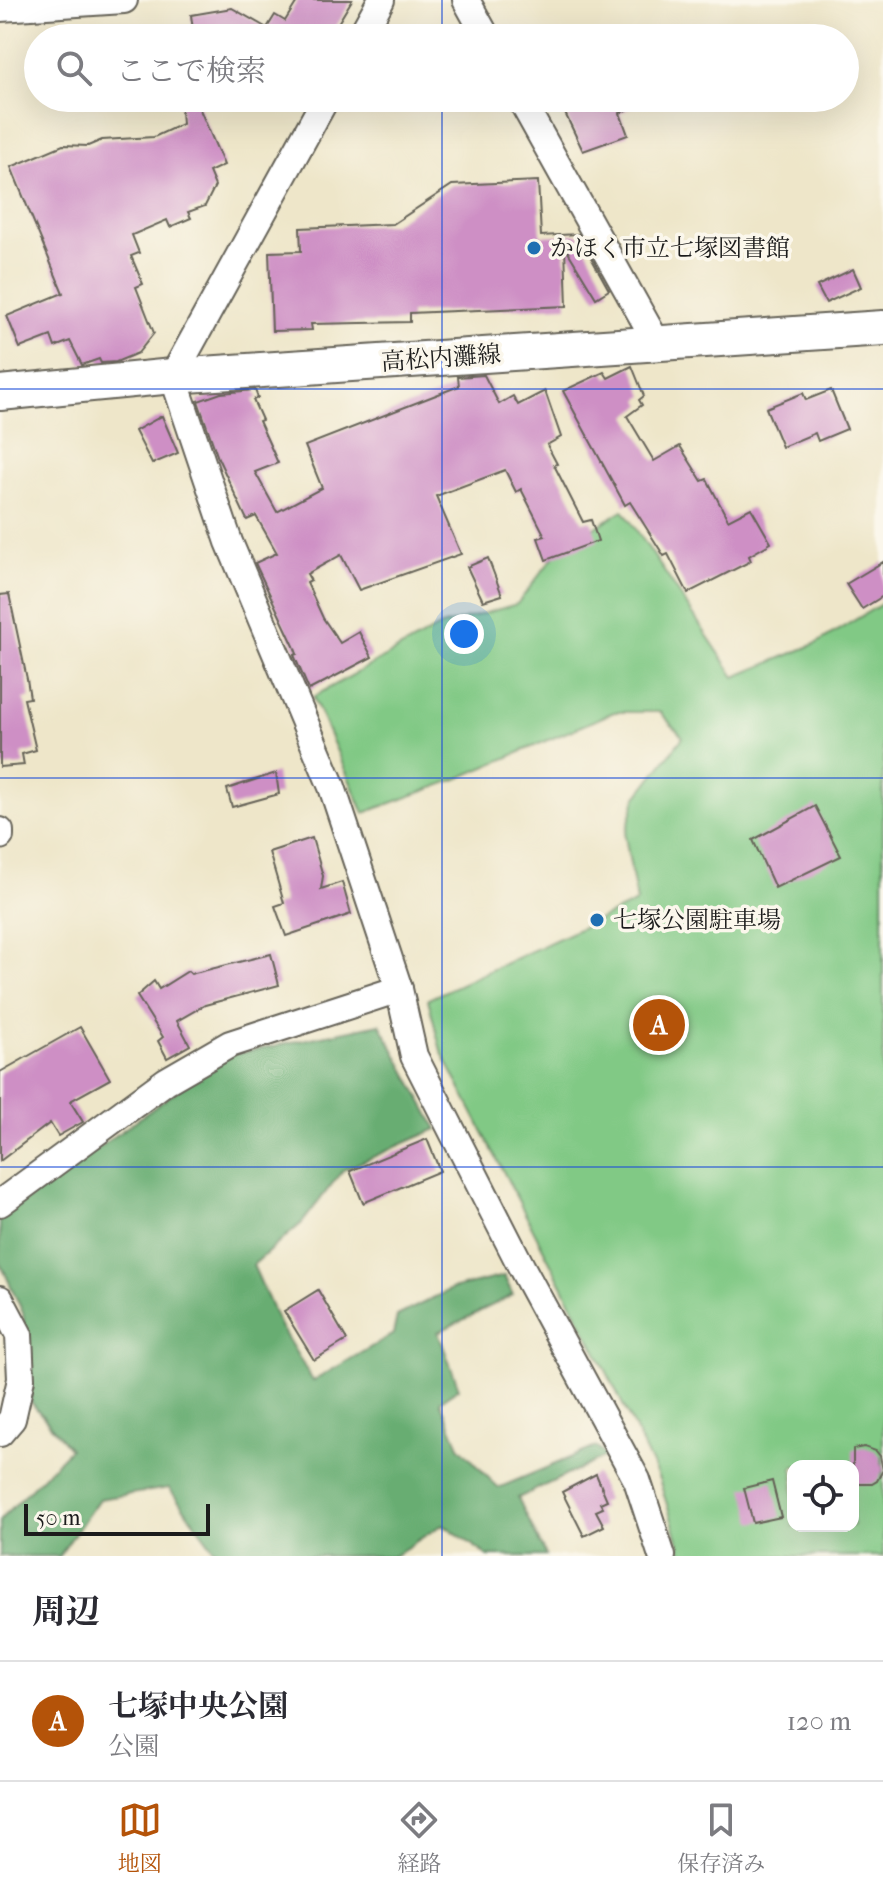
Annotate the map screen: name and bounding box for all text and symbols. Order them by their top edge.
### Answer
search box [24,24,859,112]
icon: search [52,46,96,90]
text: ここで検索 [116,54,266,89]
place label: かほく市立七塚図書館 [550,234,790,262]
marker: かほく市立七塚図書館 [525,239,543,257]
street label: 高松内灘線 [380,340,502,376]
your location [444,614,484,654]
place label: 七塚公園駐車場 [613,906,781,934]
marker: 七塚公園駐車場 [588,911,606,929]
pin: A [633,995,685,1055]
map controls [787,1460,859,1532]
button: locate [787,1460,859,1532]
scale bar [24,1500,210,1536]
text: 50 m [36,1505,81,1531]
text: 周辺 [32,1592,100,1632]
text: 七塚中央公園 [108,1689,288,1724]
text: A [50,1706,66,1737]
text: 120 m [787,1706,851,1737]
text: 公園 [108,1731,160,1762]
tab: 地図 [118,1798,162,1877]
tab: 経路 [397,1798,441,1877]
tab: 保存済み [677,1798,765,1877]

